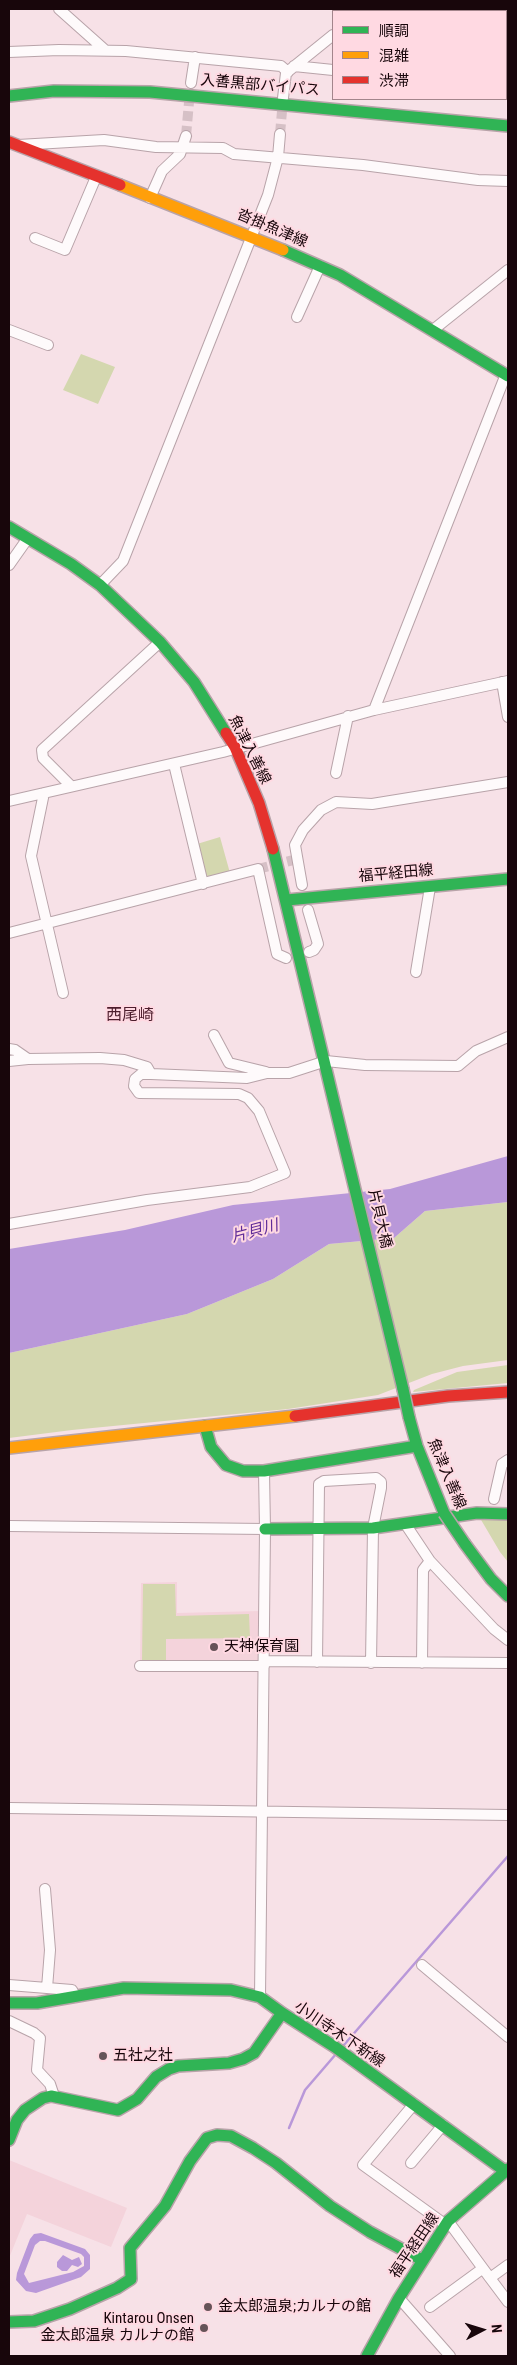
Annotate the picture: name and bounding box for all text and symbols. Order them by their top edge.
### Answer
legend [332,10,507,100]
text: 順調 [379,22,409,40]
text: 混雑 [379,47,409,65]
street label: 入善黒部バイパス [199,72,321,100]
text: 渋滞 [379,72,409,90]
street label: 沓掛魚津線 [234,206,310,252]
street label: 魚津入善線 [224,713,274,787]
street label: 福平経田線 [358,862,434,886]
district label: 西尾崎 [106,1006,154,1026]
street label: 片貝大橋 [363,1188,395,1250]
water label: 片貝川 [229,1217,281,1247]
street label: 魚津入善線 [423,1436,469,1512]
place label: 天神保育園 [224,1638,299,1656]
marker: 天神保育園 [208,1641,220,1653]
street label: 小川寺木下新線 [290,1998,388,2072]
place label: 五社之社 [113,2047,173,2065]
marker: 五社之社 [97,2050,109,2062]
street label: 福平経田線 [387,2210,443,2282]
place label: 金太郎温泉;カルナの館 [218,2298,371,2316]
marker: 金太郎温泉;カルナの館 [202,2301,214,2313]
north arrow [457,2305,507,2355]
place label: Kintarou Onsen 金太郎温泉 カルナの館 [41,2310,194,2345]
marker: Kintarou Onsen 金太郎温泉 カルナの館 [198,2322,210,2334]
text: N [489,2324,505,2334]

